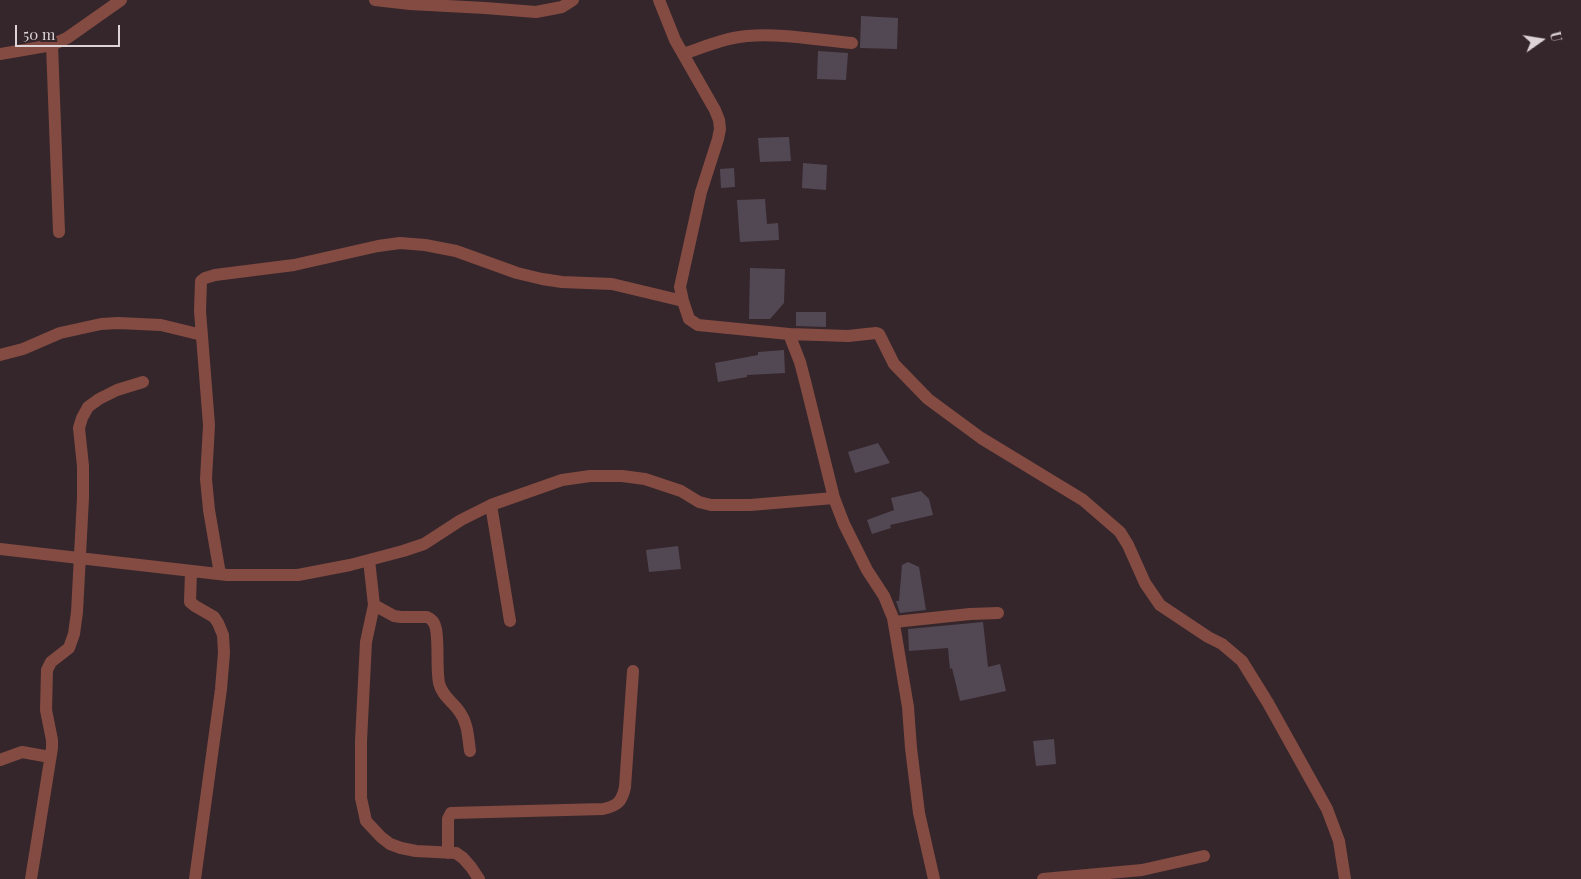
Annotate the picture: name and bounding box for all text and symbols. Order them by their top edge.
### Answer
scale bar [18,15,122,47]
north arrow [1516,15,1566,65]
text: 50 m [23,24,55,44]
text: U [1546,30,1566,43]

